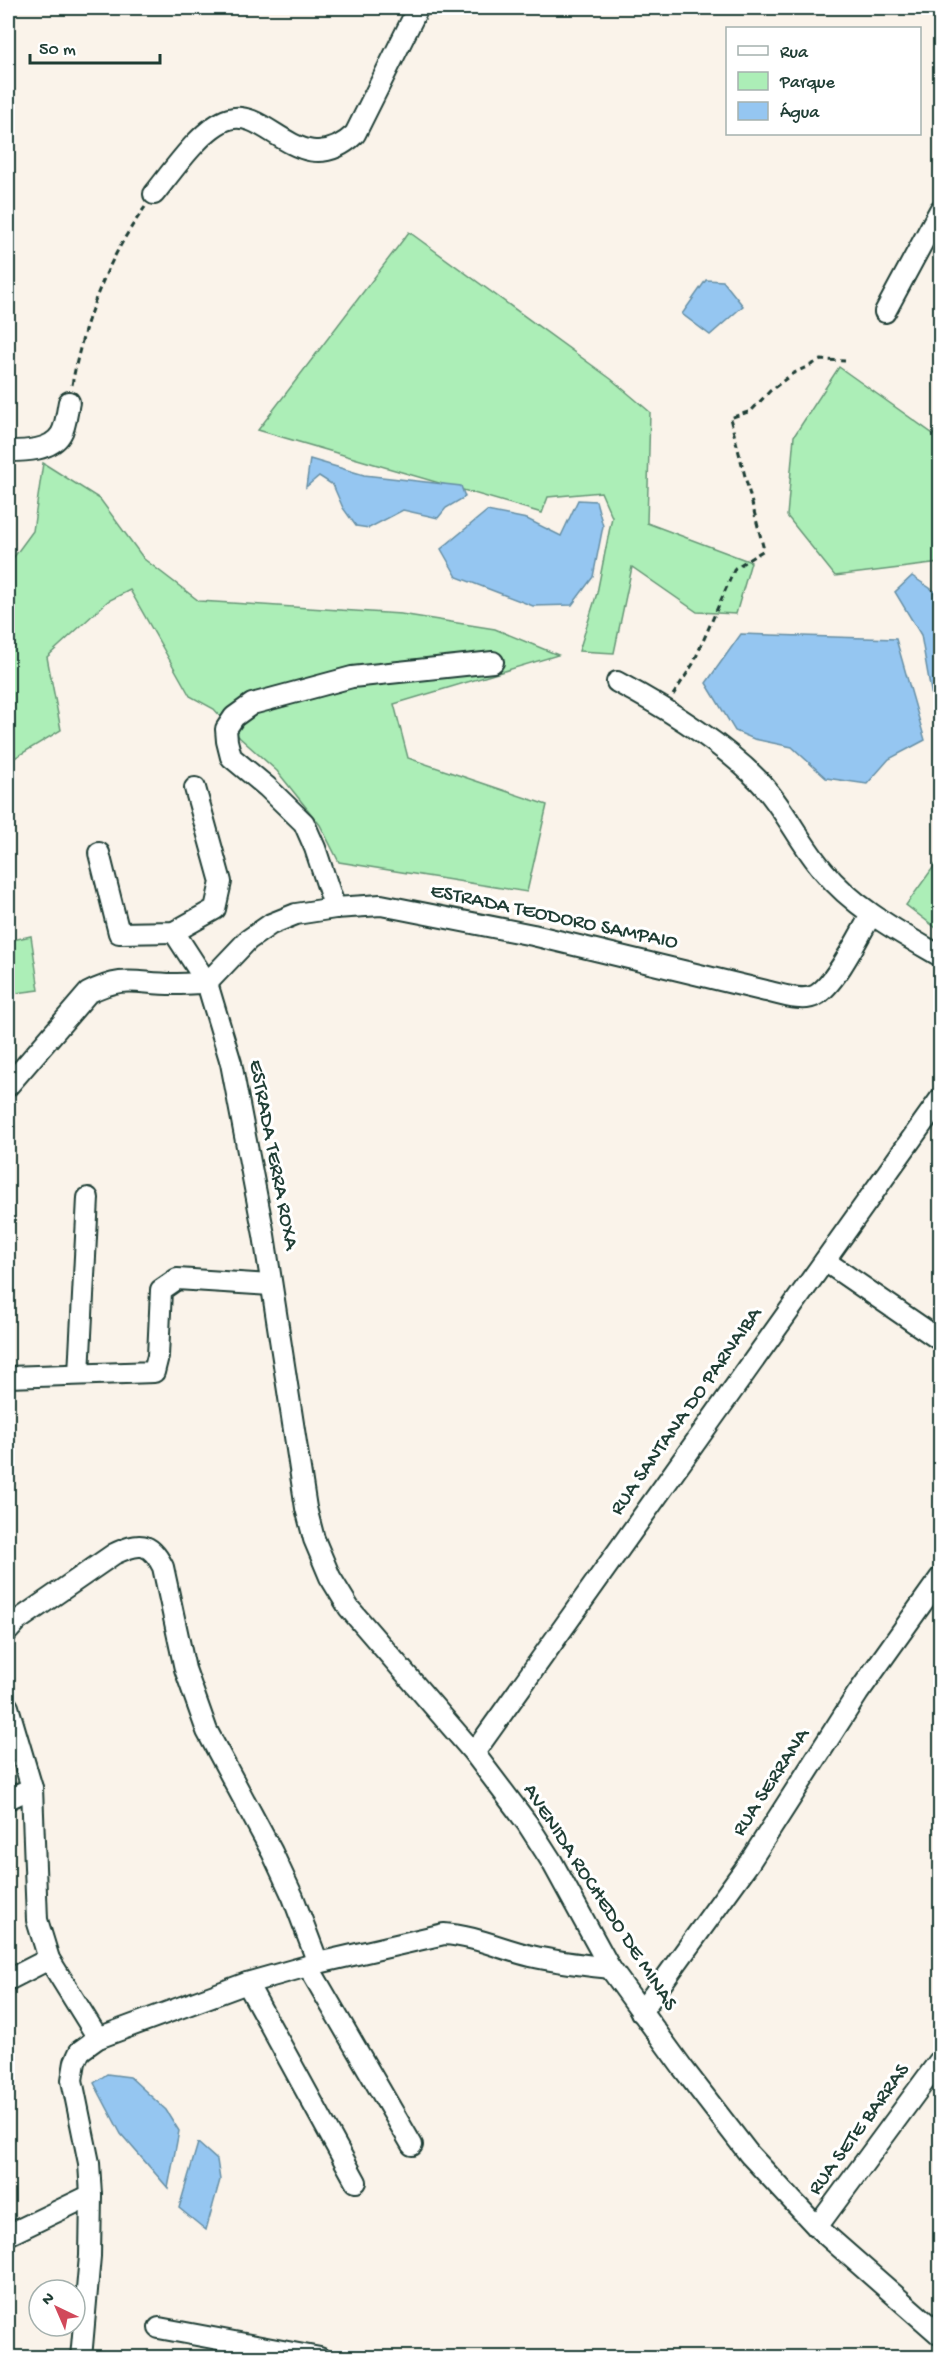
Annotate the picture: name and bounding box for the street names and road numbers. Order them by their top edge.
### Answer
street label: ESTRADA TEODORO SAMPAIO [428,880,680,957]
street label: ESTRADA TERRA ROXA [241,1058,303,1254]
street label: RUA SANTANA DO PARNAIBA [606,1302,769,1521]
street label: RUA SERRANA [728,1723,817,1842]
street label: AVENIDA ROCHEDO DE MINAS [516,1780,682,2016]
street label: RUA SETE BARRAS [804,2059,916,2201]

